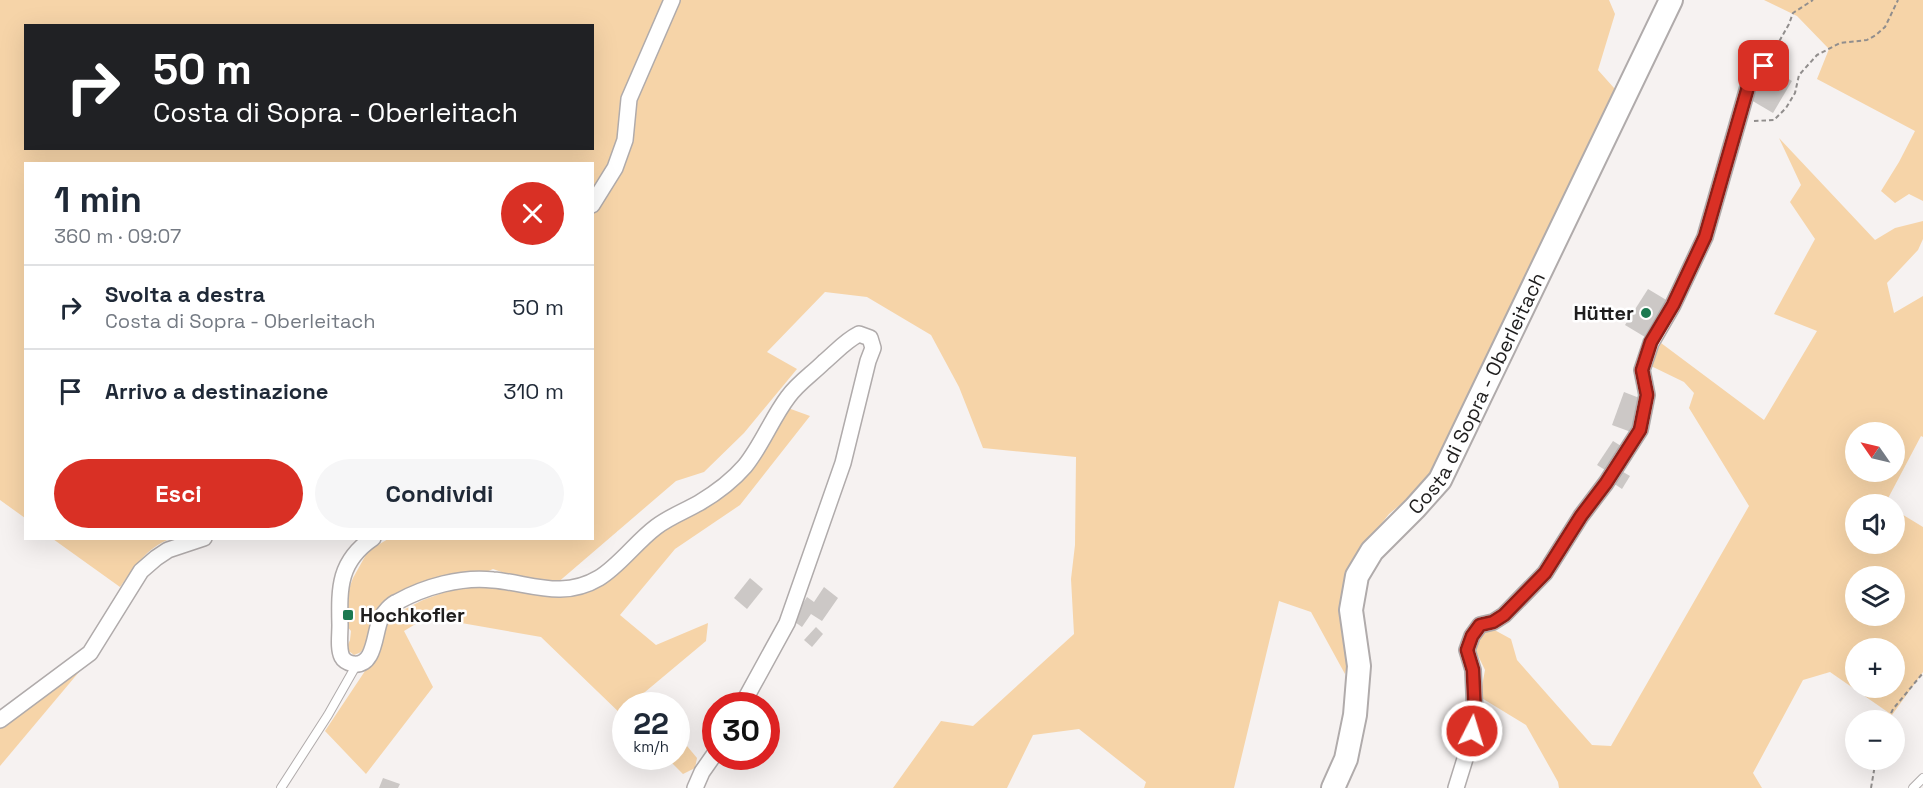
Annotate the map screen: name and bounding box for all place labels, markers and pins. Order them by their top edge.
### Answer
pin [1738,40,1789,91]
place label: Hütter [1573,300,1634,326]
marker: Hütter [1639,306,1653,320]
place label: Hochkofler [360,602,465,628]
marker: Hochkofler [341,608,355,622]

